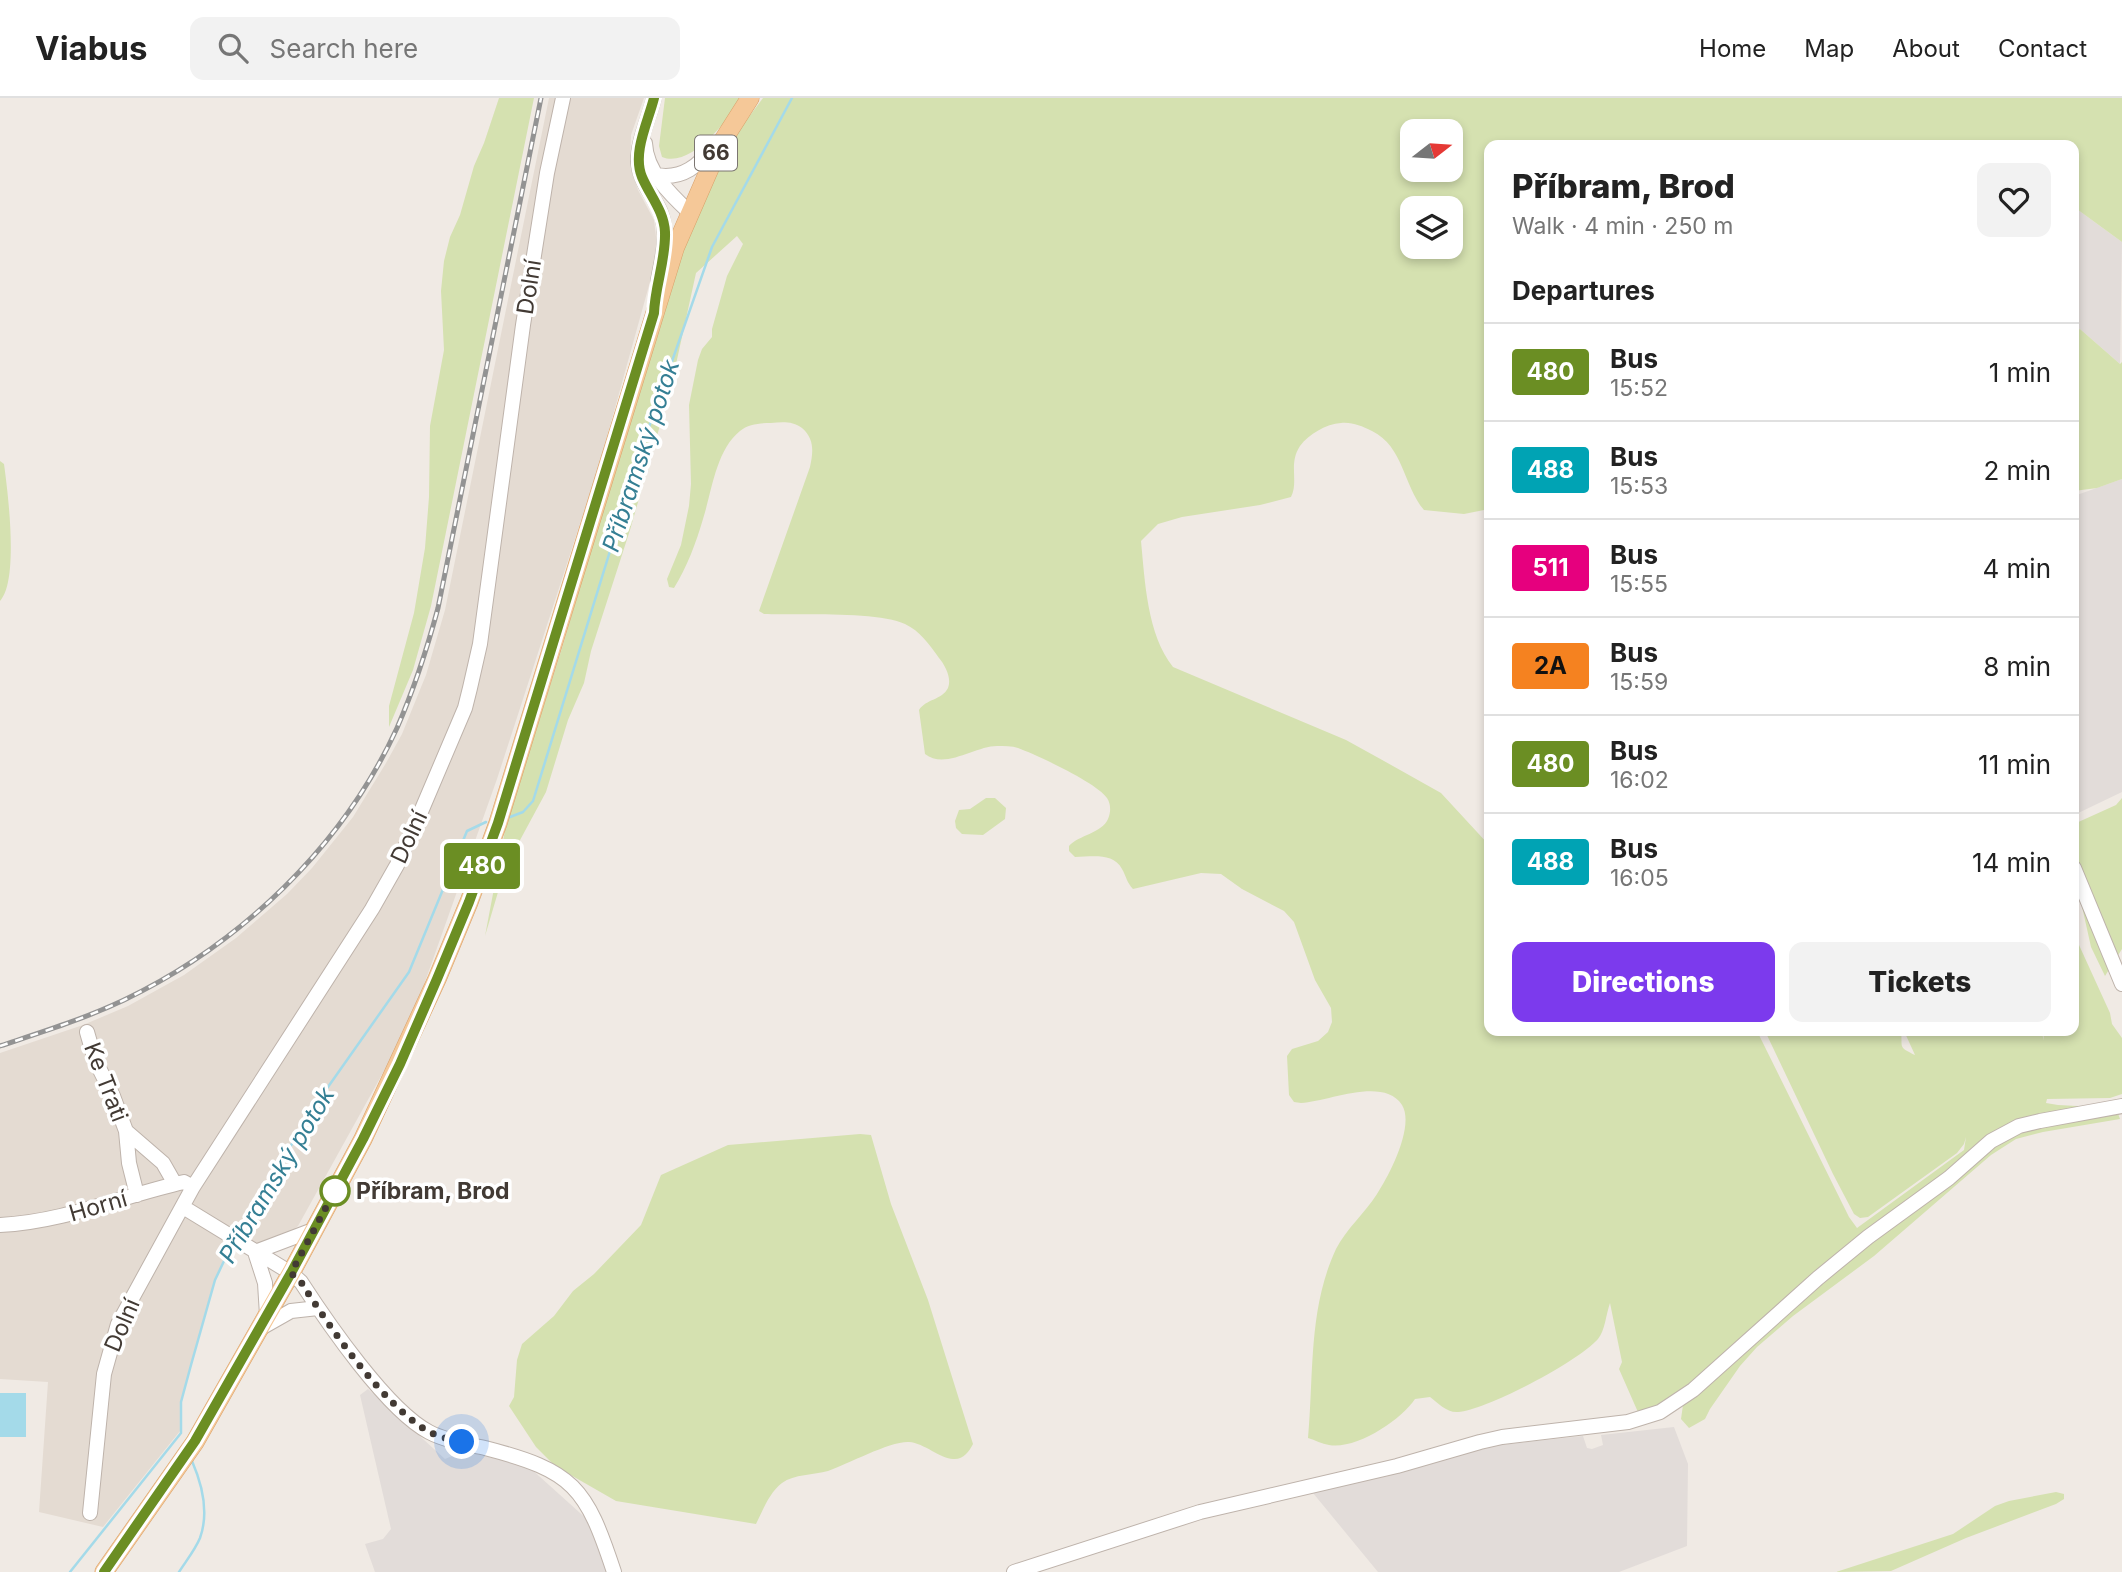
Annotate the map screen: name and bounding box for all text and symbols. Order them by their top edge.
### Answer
search box [190,17,680,80]
text: Viabus [35,28,148,68]
icon: search [214,29,252,67]
text: Search here [270,33,418,64]
text: Home [1699,34,1766,63]
text: Map [1804,34,1854,63]
text: About [1892,34,1960,63]
text: Contact [1998,34,2087,63]
north arrow [1400,119,1463,182]
map controls [1400,119,1463,259]
road number: 66 [695,136,737,170]
button: heart [1977,163,2051,237]
text: Příbram, Brod [1512,166,1735,206]
button: layers [1400,196,1463,259]
text: Walk · 4 min · 250 m [1512,212,1734,240]
street label: Dolní [511,257,547,316]
text: Departures [1512,275,1655,306]
text: Bus [1610,343,1658,374]
water label: Příbramský potok [596,355,685,555]
text: 480 [1526,357,1575,386]
text: 1 min [1989,357,2051,388]
text: 15:52 [1610,374,1668,402]
text: Bus [1610,441,1658,472]
text: 488 [1527,455,1574,484]
text: 2 min [1983,455,2051,486]
text: 15:53 [1610,472,1668,500]
text: Bus [1610,539,1658,570]
text: 511 [1532,553,1569,582]
text: 4 min [1982,553,2051,584]
text: 15:55 [1610,570,1668,598]
text: Bus [1610,637,1658,668]
text: 2A [1534,651,1567,680]
text: 8 min [1983,651,2051,682]
text: 15:59 [1610,668,1668,696]
text: Bus [1610,735,1658,766]
text: 480 [1526,749,1575,778]
text: 11 min [1978,749,2051,780]
text: 16:02 [1610,766,1669,794]
street label: Dolní [385,806,434,868]
text: Bus [1610,833,1658,864]
line badge: 480 [442,843,522,889]
text: 488 [1527,847,1574,876]
text: 14 min [1972,847,2051,878]
text: 480 [458,851,506,880]
text: 16:05 [1610,864,1669,892]
button: Directions [1512,942,1775,1022]
button: Tickets [1789,942,2051,1022]
street label: Ke Trati [78,1038,134,1126]
water label: Příbramský potok [213,1081,341,1268]
marker: Příbram, Brod [320,1176,350,1206]
place label: Příbram, Brod [356,1177,510,1205]
street label: Horní [66,1184,131,1228]
street label: Dolní [98,1294,146,1356]
your location [444,1424,479,1459]

